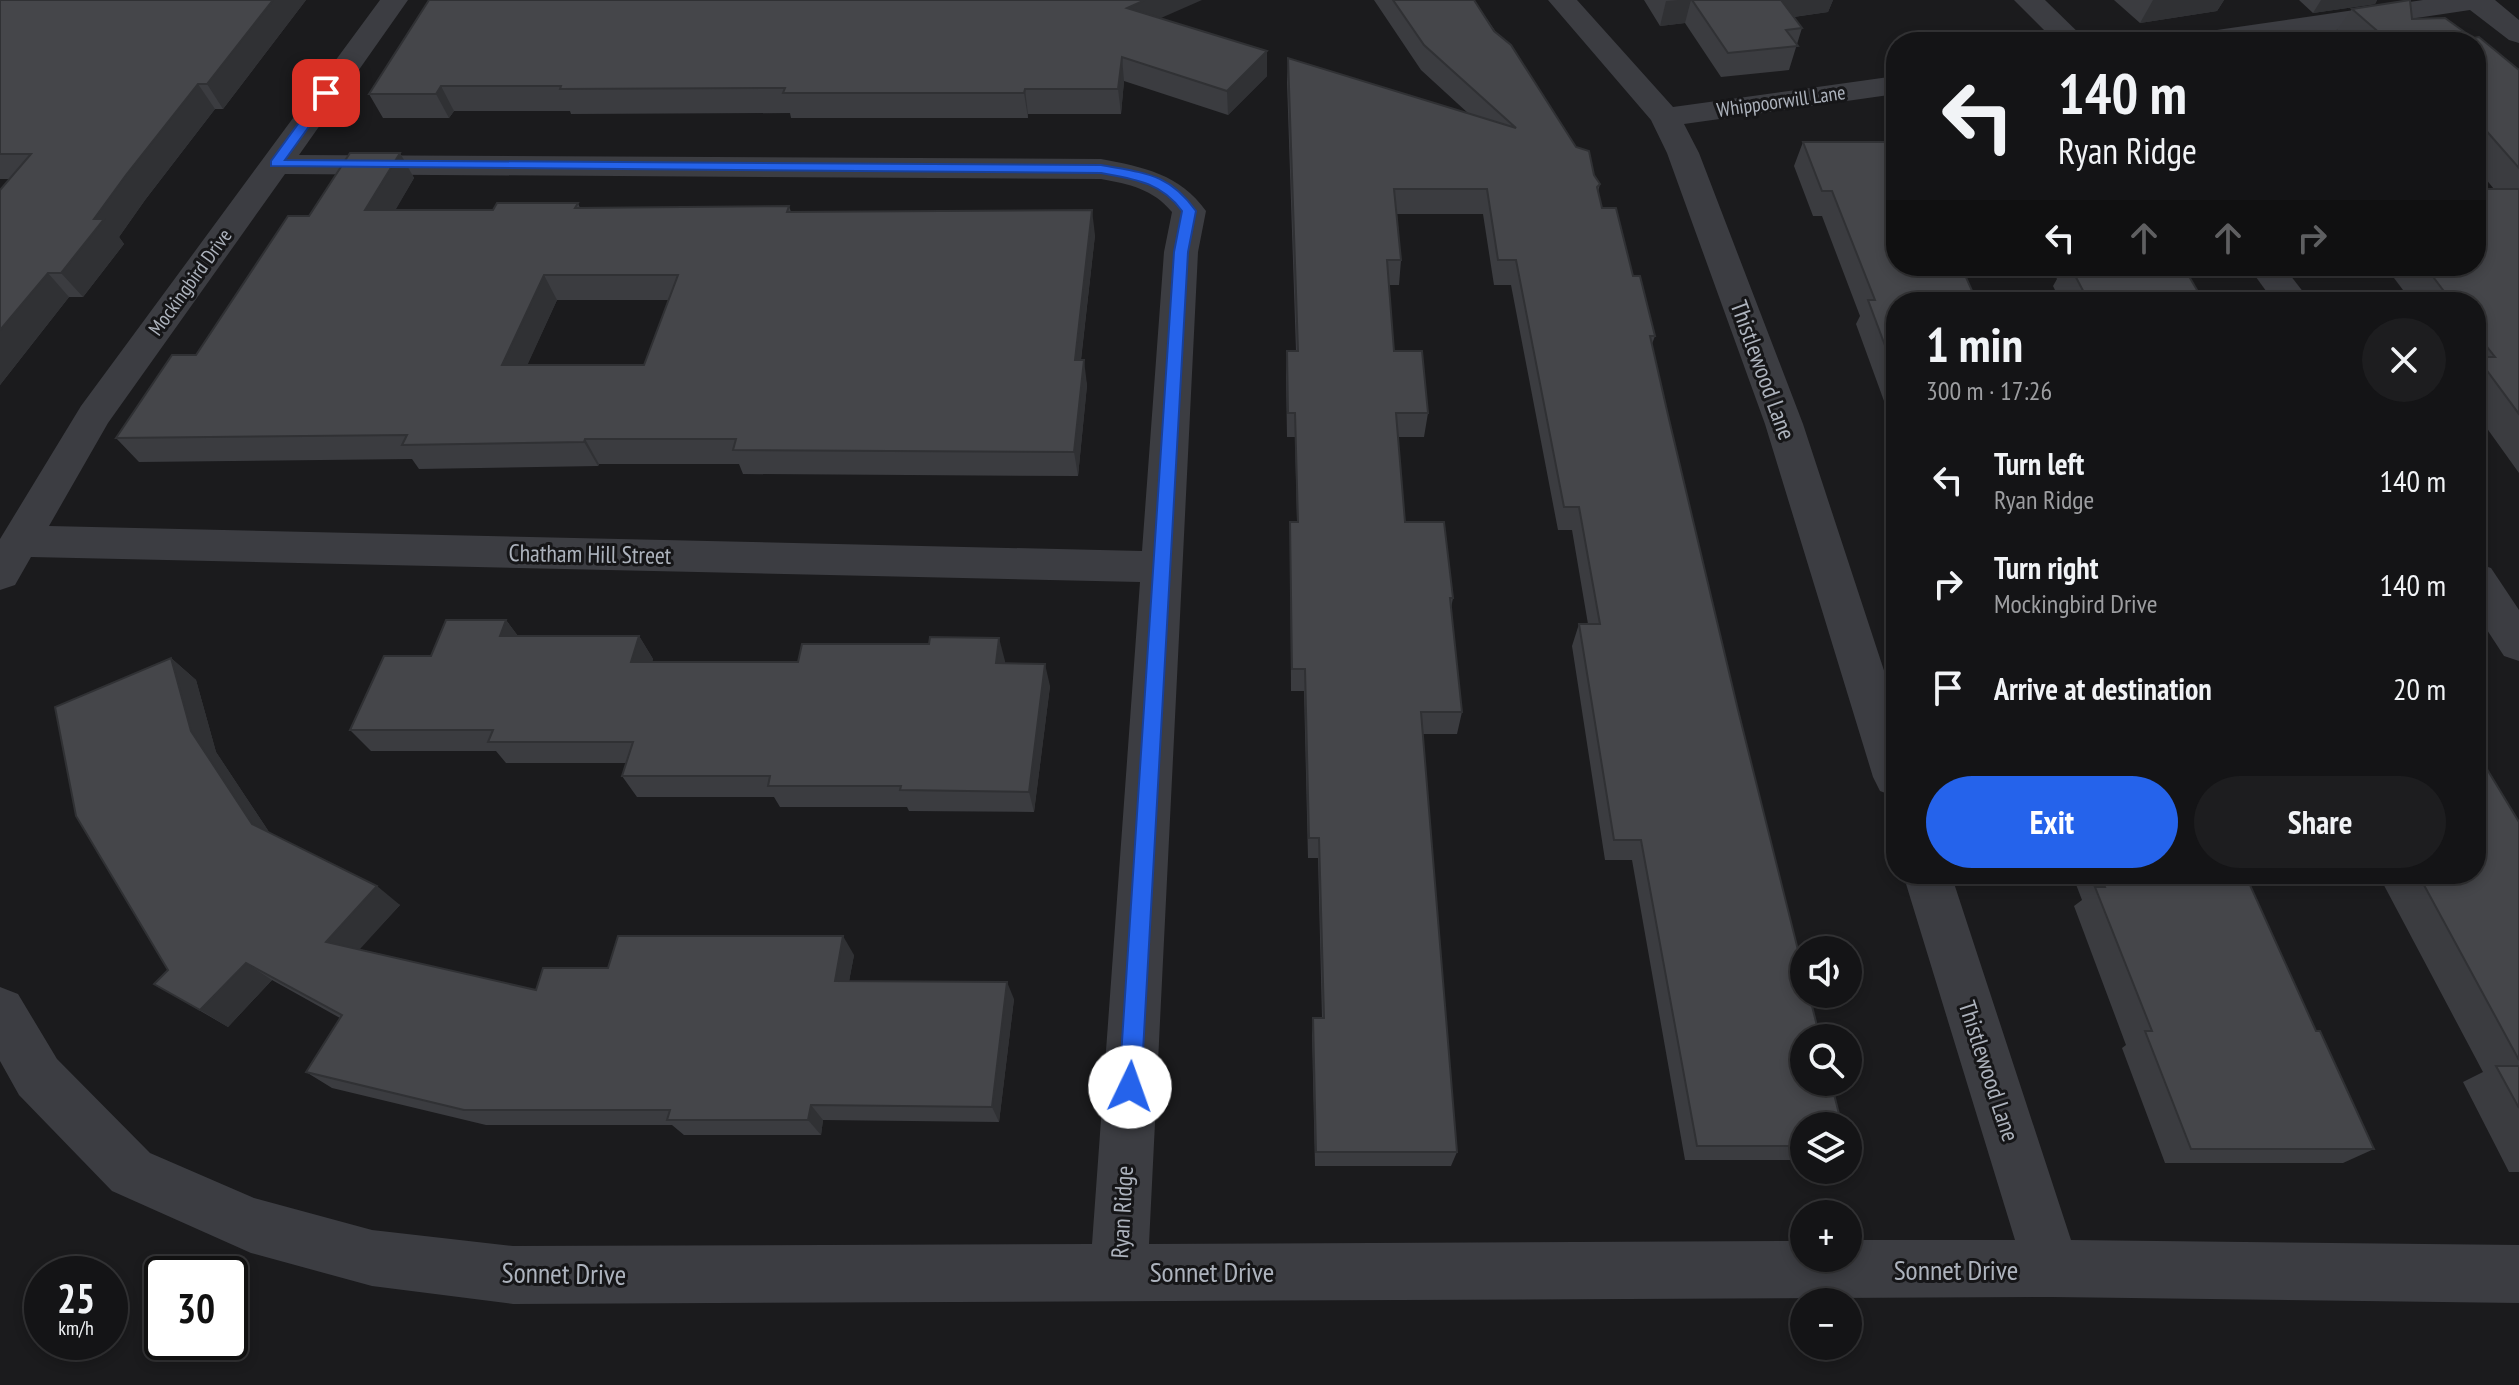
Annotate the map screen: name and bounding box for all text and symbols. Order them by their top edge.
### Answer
text: 140 m [2058,57,2187,129]
pin [292,59,360,127]
icon: left [1926,64,2030,168]
icon: arrive [304,71,348,115]
street label: Whippoorwill Lane [1715,79,1847,123]
text: Ryan Ridge [2058,127,2197,174]
icon: left [2038,216,2082,260]
icon: ahead [2122,216,2166,260]
icon: ahead [2206,216,2250,260]
icon: right [2290,216,2334,260]
street label: Mockingbird Drive [143,223,237,341]
street label: Thistlewood Lane [1723,296,1803,444]
text: 1 min [1926,313,2023,375]
button: close [2362,318,2446,402]
text: 300 m · 17:26 [1926,374,2052,407]
text: Turn left [1994,444,2084,483]
icon: left [1926,458,1970,502]
text: 140 m [2380,461,2446,500]
text: Ryan Ridge [1994,483,2094,516]
street label: Chatham Hill Street [508,537,672,571]
text: Turn right [1994,548,2098,587]
icon: right [1926,562,1970,606]
text: 140 m [2380,565,2446,604]
text: Mockingbird Drive [1994,587,2158,620]
icon: arrive [1926,666,1970,710]
text: Arrive at destination [1994,669,2212,708]
text: 20 m [2393,669,2446,708]
button: Exit [1926,776,2178,868]
button: Share [2194,776,2446,868]
map controls [1790,936,1862,1360]
button: sound [1790,936,1862,1008]
street label: Thistlewood Lane [1952,997,2026,1145]
button: search [1790,1024,1862,1096]
position arrow [1088,1045,1172,1129]
button: layers [1790,1112,1862,1184]
street label: Ryan Ridge [1104,1165,1140,1259]
button: + [1790,1200,1862,1272]
street label: Sonnet Drive [1894,1251,2018,1288]
street label: Sonnet Drive [501,1253,627,1293]
street label: Sonnet Drive [1150,1253,1274,1290]
speed limit sign: 30 [144,1256,248,1360]
text: 25 [57,1272,95,1324]
button: − [1790,1288,1862,1360]
text: km/h [58,1315,94,1341]

